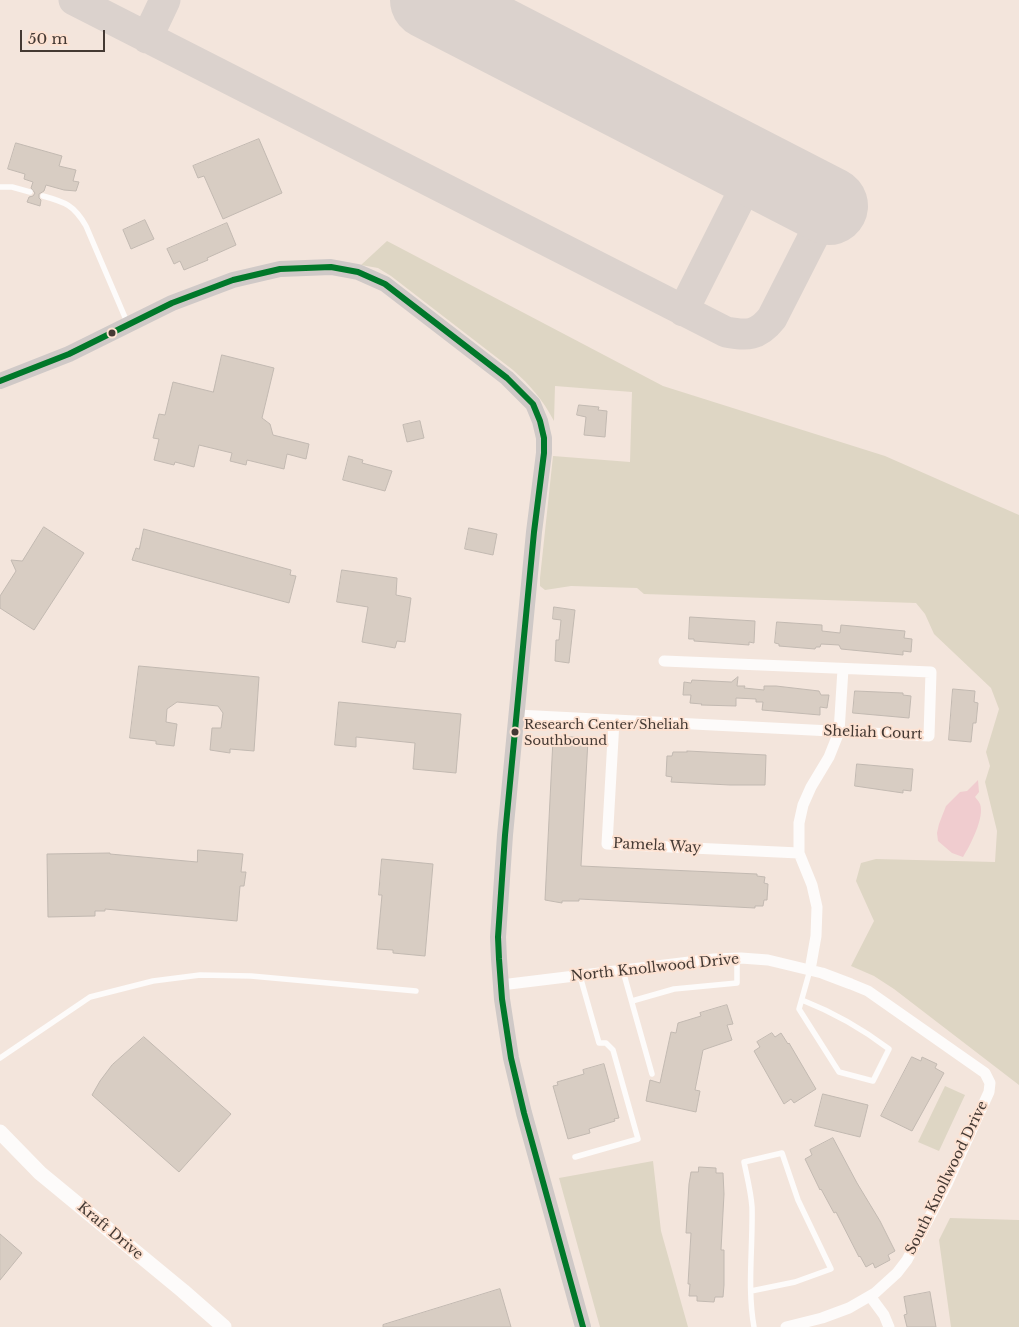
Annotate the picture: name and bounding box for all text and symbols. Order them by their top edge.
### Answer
scale bar [22,20,108,52]
text: 50 m [28,29,68,48]
unlabelled marker [107,328,117,338]
place label: Research Center/Sheliah Southbound [524,717,689,748]
street label: Sheliah Court [823,723,923,743]
marker: Research Center/Sheliah Southbound [510,727,520,737]
street label: Pamela Way [613,835,701,857]
street label: North Knollwood Drive [570,951,740,985]
street label: South Knollwood Drive [902,1098,992,1258]
street label: Kraft Drive [74,1199,146,1263]

